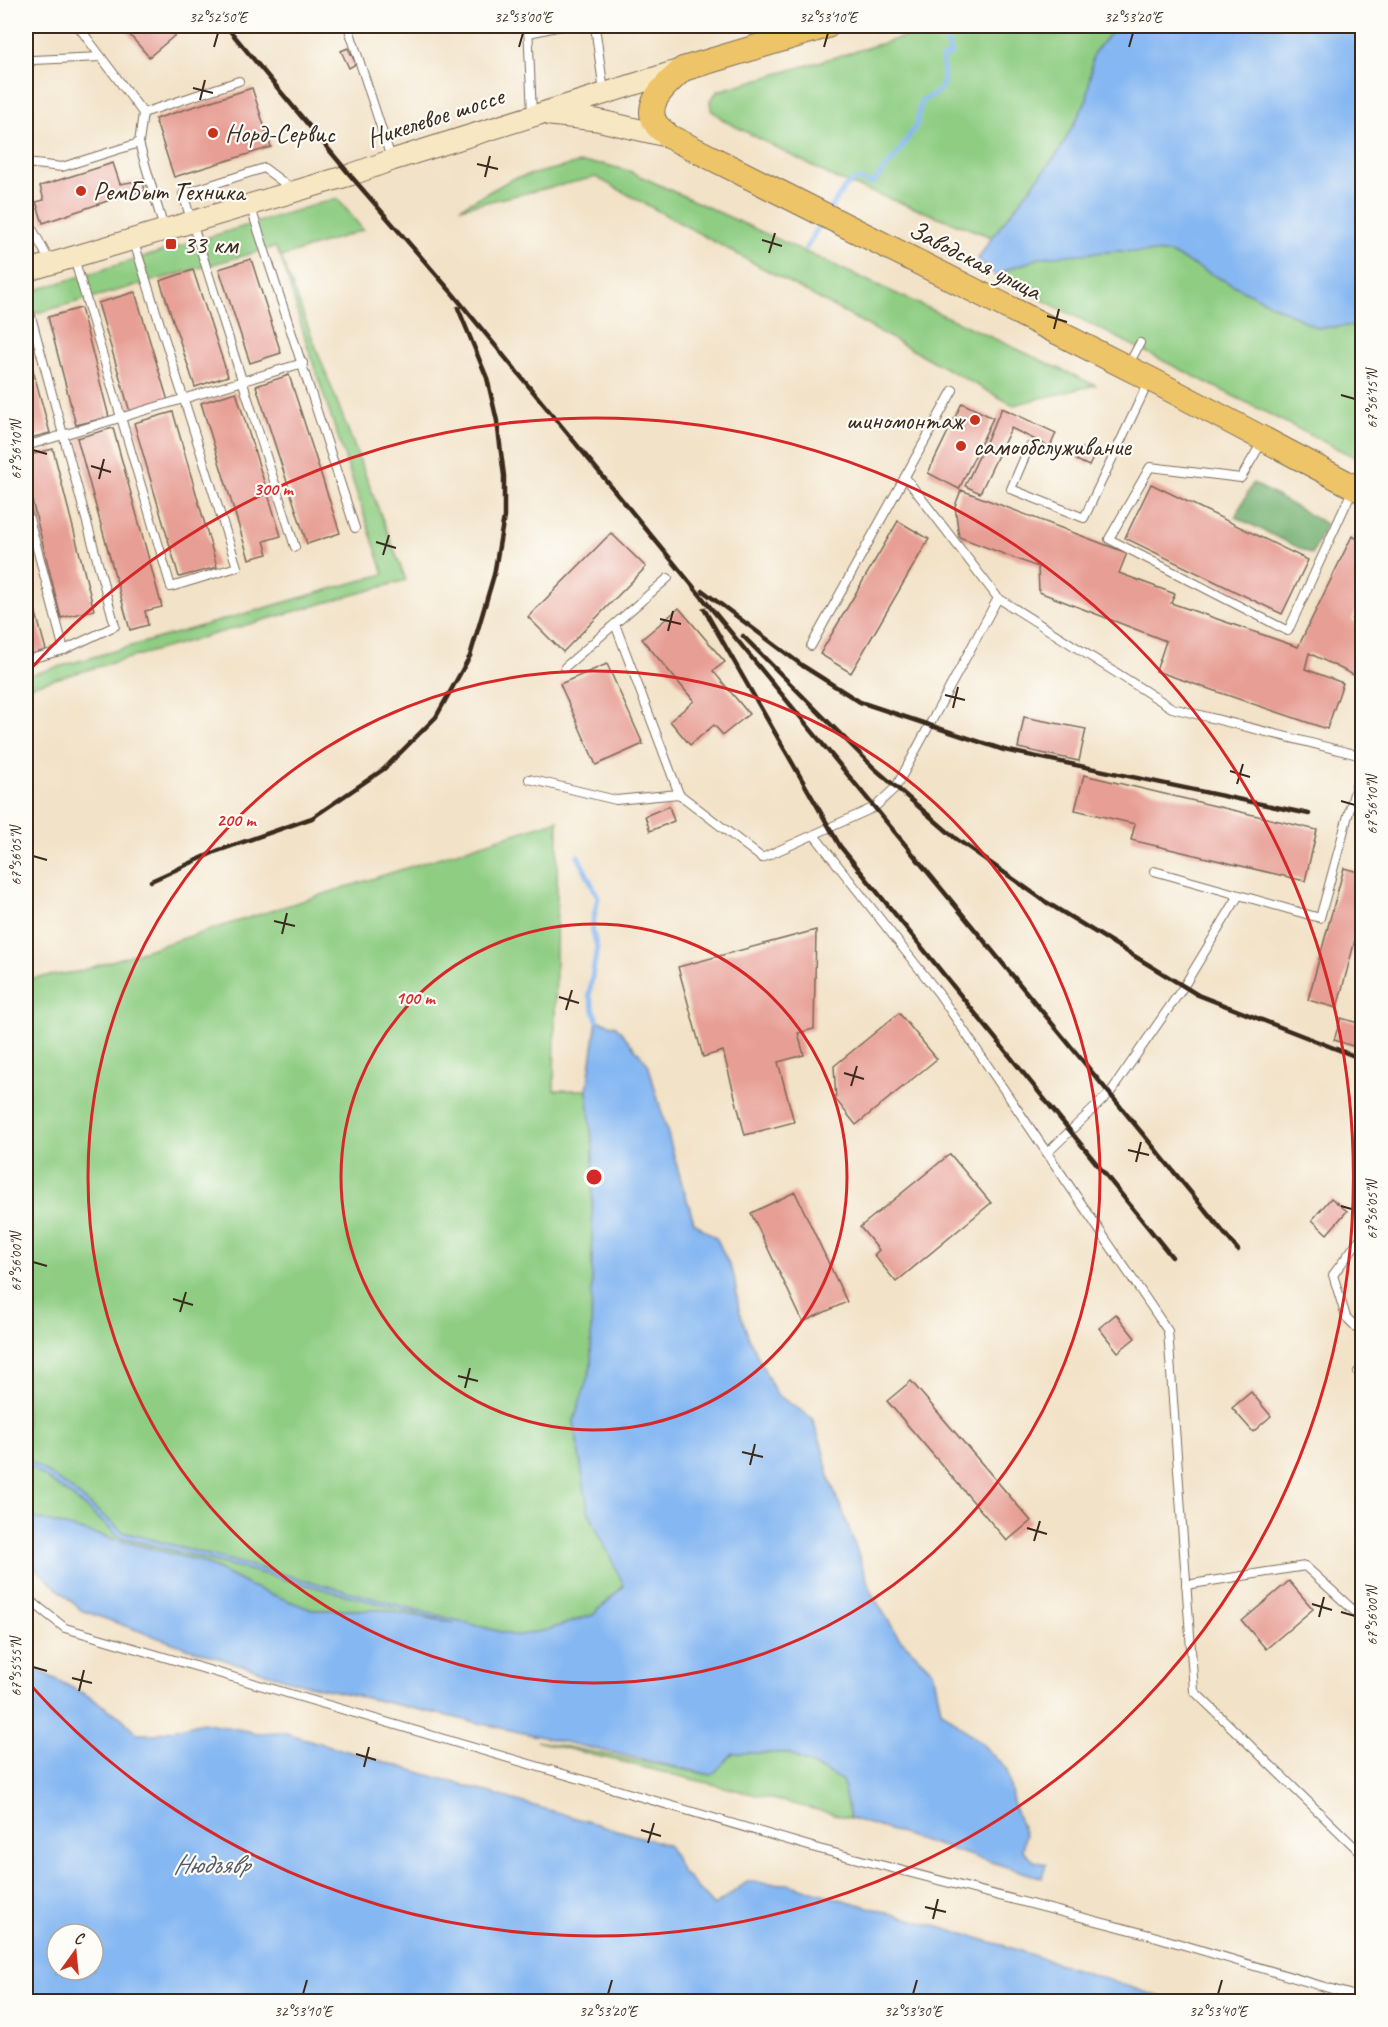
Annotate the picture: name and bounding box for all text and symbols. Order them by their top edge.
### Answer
text: 32°52'50"E [189,8,249,27]
text: 32°53'00"E [494,8,554,27]
text: 32°53'10"E [799,8,859,27]
text: 32°53'20"E [1104,8,1164,27]
street label: Никелевое шоссе [362,79,510,155]
place label: Норд-Сервис [225,117,336,150]
marker: Норд-Сервис [206,126,220,140]
place label: РемБыт Техника [93,175,247,208]
marker: РемБыт Техника [74,184,88,198]
street label: Заводская улица [903,213,1048,308]
place label: 33 км [183,228,239,261]
marker: 33 км [164,237,178,251]
text: 67°56'15"N [1363,366,1382,429]
place label: шиномонтаж [846,404,966,437]
marker: шиномонтаж [968,413,982,427]
text: 67°56'10"N [7,417,26,480]
place label: самообслуживание [973,430,1132,463]
marker: самообслуживание [954,439,968,453]
text: 300 m [254,478,294,500]
text: 67°56'10"N [1363,772,1382,835]
text: 200 m [217,809,257,831]
text: 67°56'05"N [7,823,26,886]
text: 100 m [396,987,436,1009]
centre of rings [584,1167,604,1187]
text: 67°56'05"N [1363,1177,1382,1240]
text: 67°56'00"N [7,1229,26,1292]
text: 67°56'00"N [1363,1583,1382,1646]
text: 67°55'55"N [7,1634,26,1697]
water label: Нюдъявр [173,1847,253,1881]
north arrow [45,1922,105,1982]
text: С [72,1928,87,1950]
text: 32°53'10"E [274,2002,334,2021]
text: 32°53'20"E [579,2002,639,2021]
text: 32°53'30"E [884,2002,944,2021]
text: 32°53'40"E [1189,2002,1249,2021]

